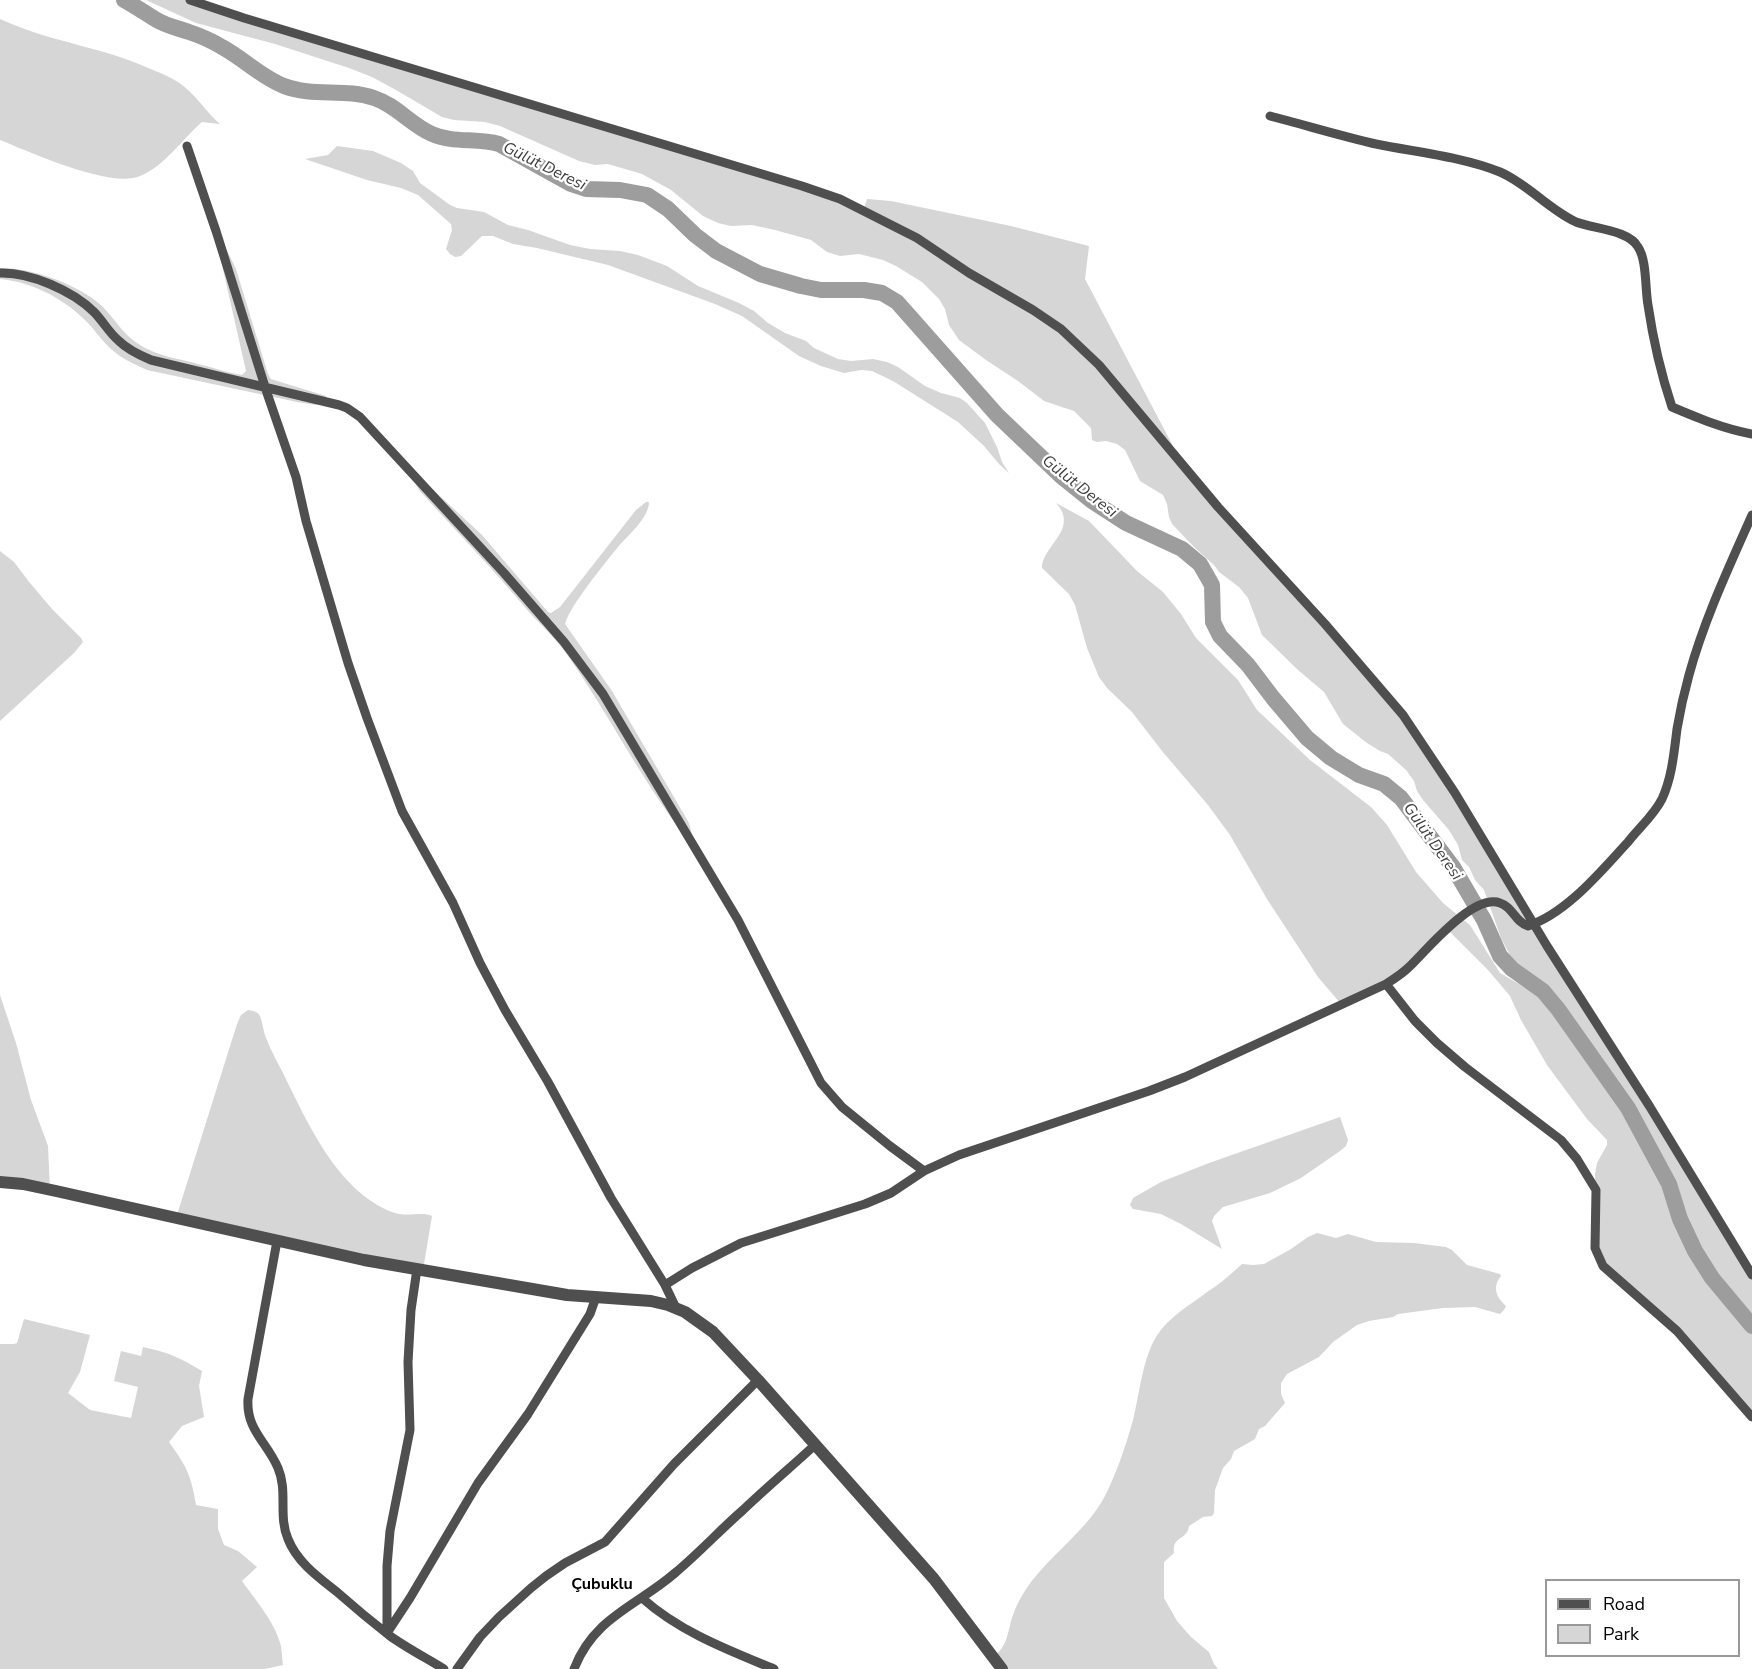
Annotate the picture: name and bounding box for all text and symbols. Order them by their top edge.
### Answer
water label: Gülüt Deresi [499,139,589,195]
water label: Gülüt Deresi [1038,452,1120,522]
water label: Gülüt Deresi [1398,800,1466,884]
district label: Çubuklu [571,1575,633,1595]
legend [1545,1579,1740,1657]
text: Road [1603,1592,1645,1616]
text: Park [1603,1622,1639,1646]

